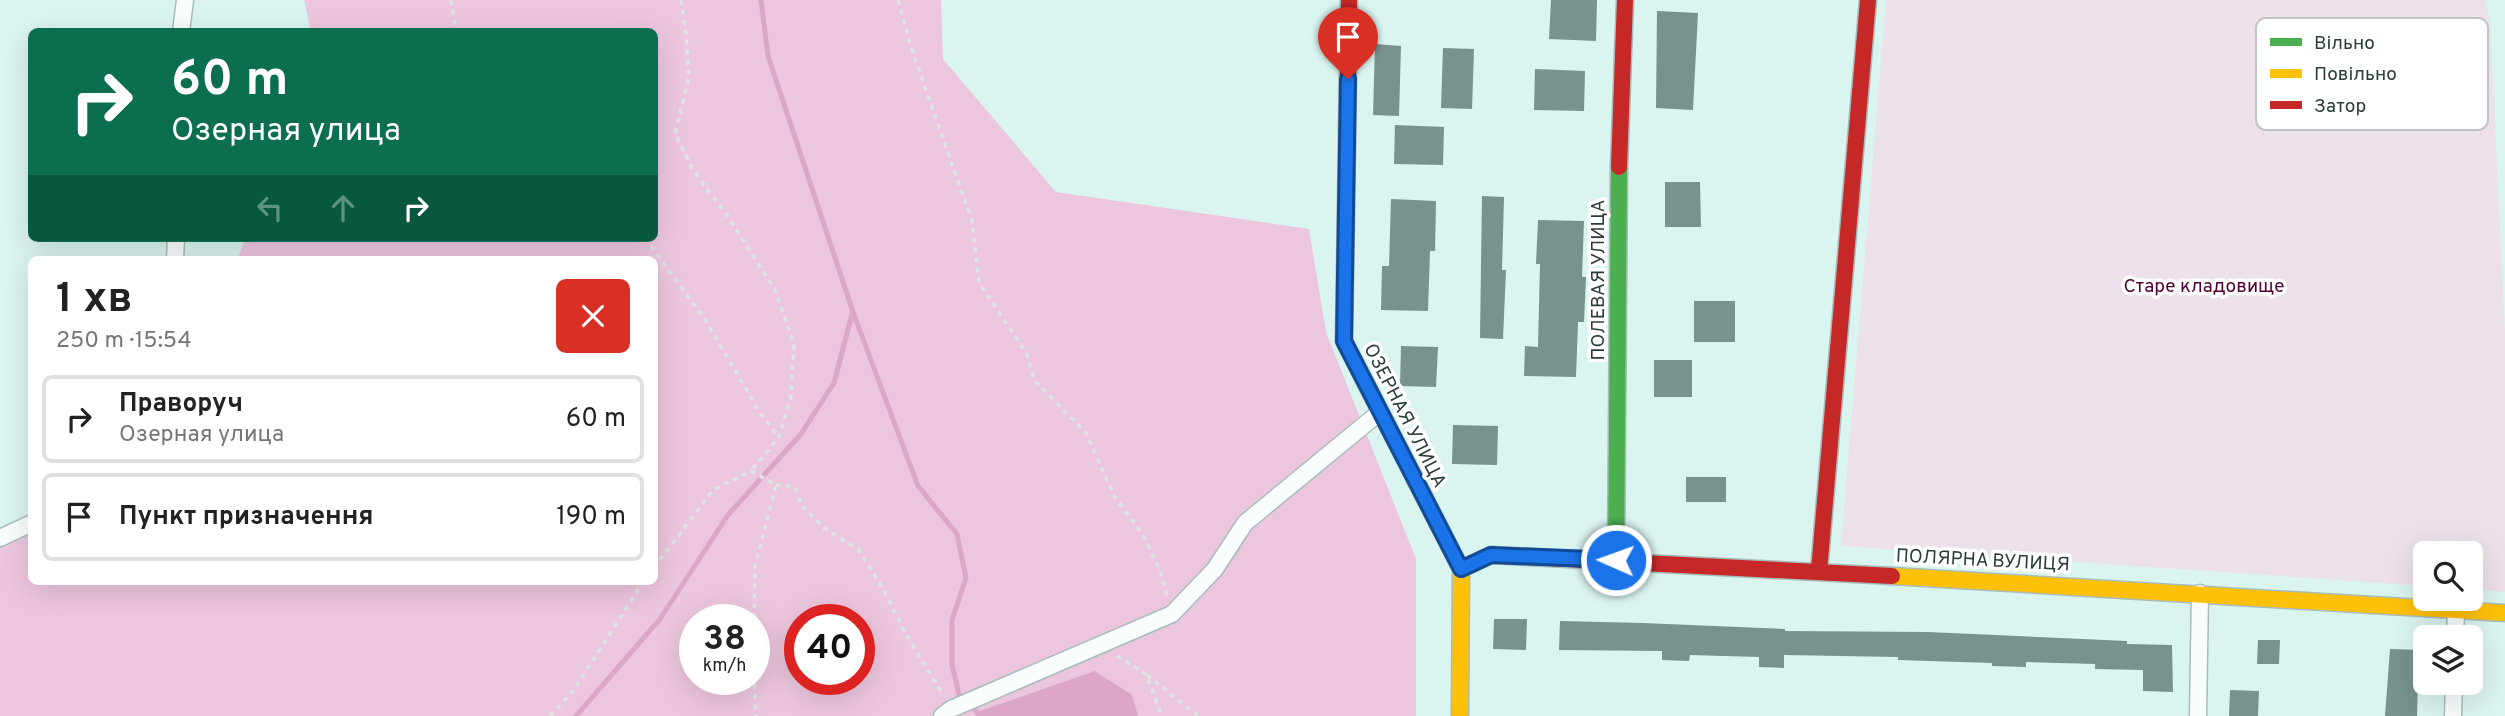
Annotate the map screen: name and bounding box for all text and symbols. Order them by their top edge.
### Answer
pin [1318,7,1378,79]
icon: arrive [1329,18,1367,56]
legend [2256,18,2488,130]
text: Вільно [2314,32,2375,56]
text: 60 m [171,51,289,113]
icon: right [56,56,147,147]
text: Повільно [2314,63,2397,87]
text: Затор [2314,95,2366,119]
text: Озерная улица [171,112,401,152]
icon: left [251,189,289,227]
icon: ahead [324,189,362,227]
icon: right [397,189,435,227]
street label: ПОЛЕВАЯ УЛИЦА [1587,199,1611,361]
text: 1 хв [56,274,133,327]
park label: Старе кладовище [2123,275,2285,299]
button: close [556,279,630,353]
text: 250 m · 15:54 [56,327,192,356]
street label: ОЗЕРНАЯ УЛИЦА [1358,340,1451,492]
text: Праворуч [119,388,243,421]
icon: right [60,400,98,438]
text: 60 m [566,403,626,436]
text: Озерная улица [119,421,284,450]
icon: arrive [60,498,98,536]
text: Пункт призначення [119,501,373,534]
text: 190 m [556,501,626,534]
position arrow [1579,523,1653,597]
map controls [2413,541,2483,695]
button: search [2413,541,2483,611]
street label: ПОЛЯРНА ВУЛИЦЯ [1895,544,2071,578]
speed limit sign: 40 [784,604,875,695]
text: 38 [703,618,746,662]
button: layers [2413,625,2483,695]
text: km/h [703,655,746,678]

